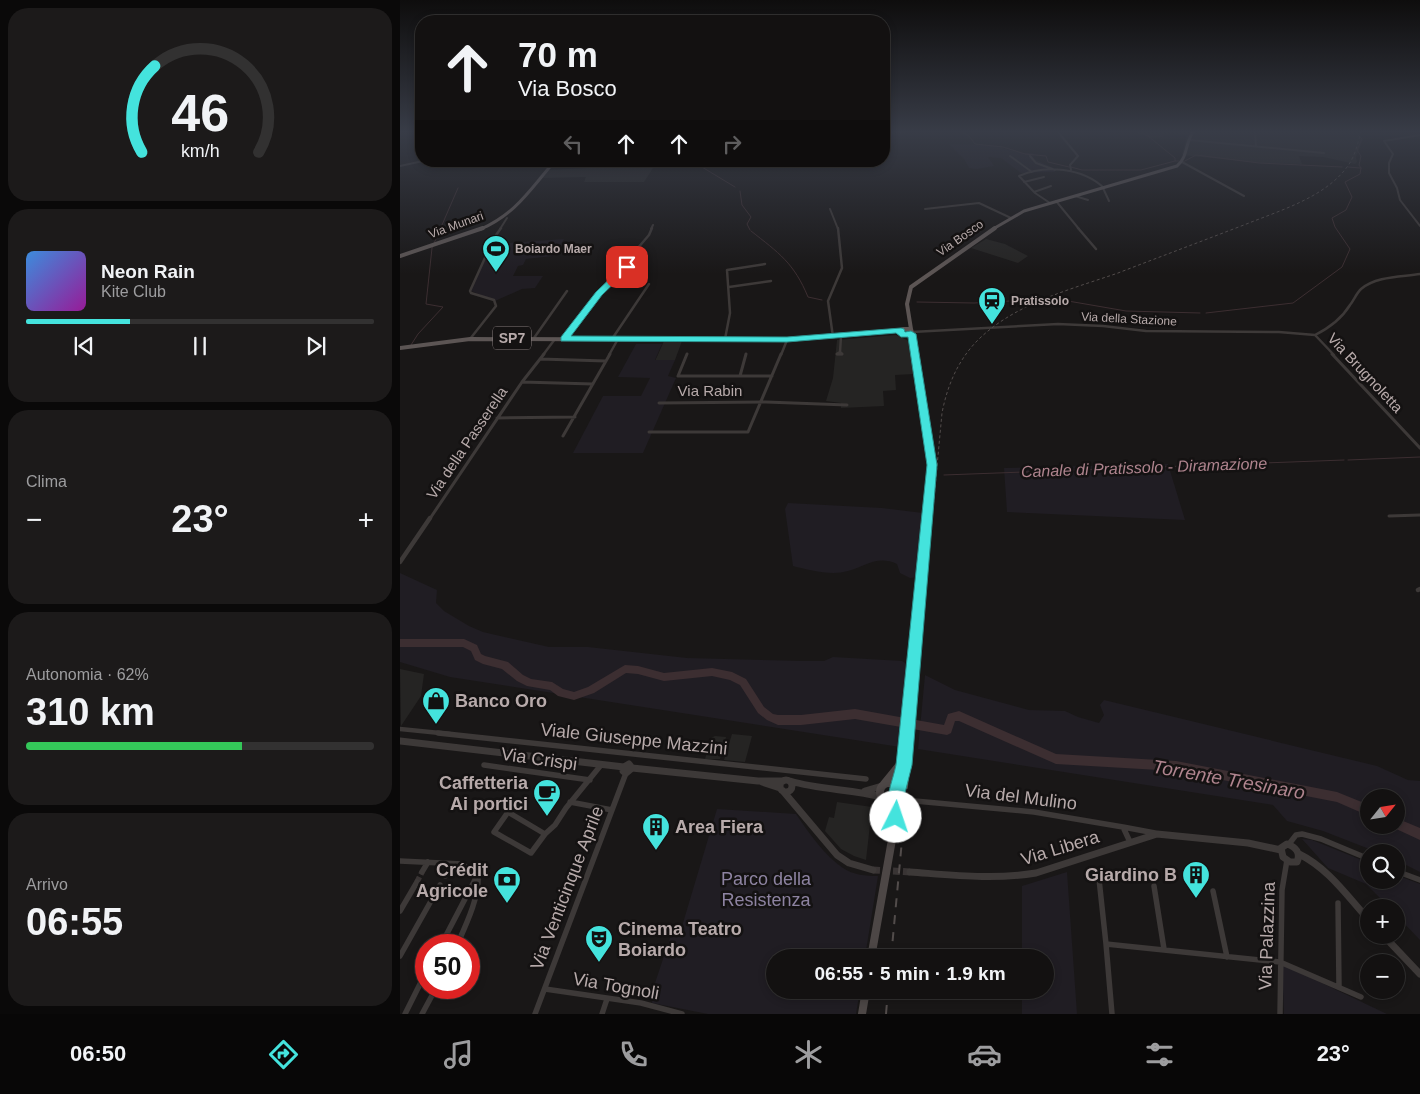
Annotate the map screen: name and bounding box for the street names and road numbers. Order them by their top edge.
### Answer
street label: Via Munari [427,209,485,241]
street label: Via Bosco [934,217,986,259]
street label: Via della Stazione [1081,310,1178,329]
road number: SP7 [493,326,531,349]
street label: Via Brugnoletta [1324,329,1407,416]
street label: Via Rabin [678,382,742,399]
street label: Via della Passerella [423,383,511,502]
street label: Viale Giuseppe Mazzini [540,719,728,759]
street label: Via Crispi [500,744,578,774]
street label: Via del Mulino [964,780,1078,814]
street label: Via Venticinque Aprile [527,803,607,973]
street label: Via Libera [1018,826,1102,869]
street label: Via Palazzina [1255,880,1279,991]
street label: Via Tognoli [571,969,661,1003]

